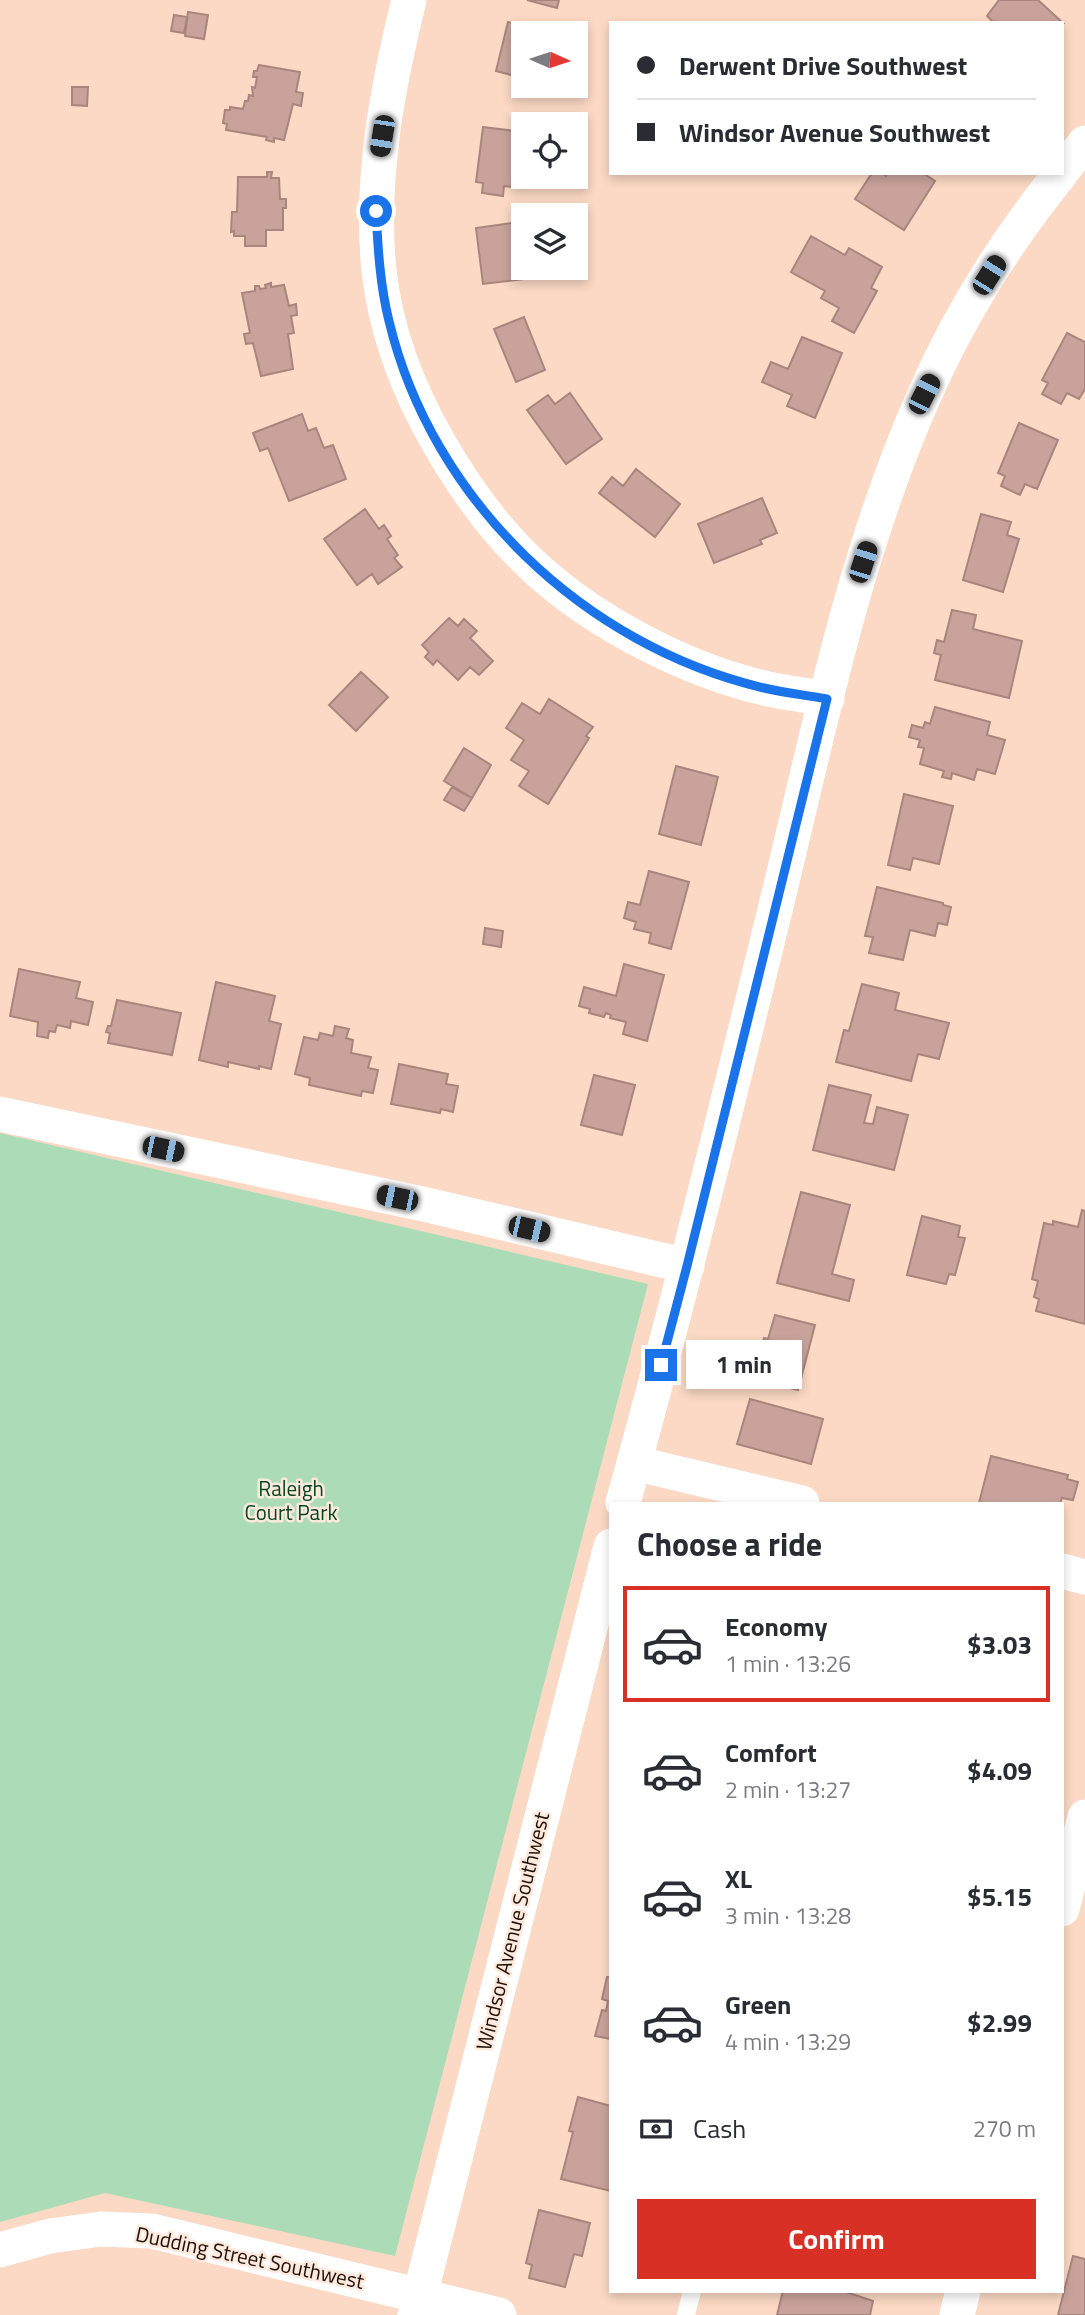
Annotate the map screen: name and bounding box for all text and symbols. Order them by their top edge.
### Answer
north arrow [511,21,588,98]
map controls [511,21,588,280]
text: Derwent Drive Southwest [679,46,967,85]
button: locate [511,112,588,189]
text: Windsor Avenue Southwest [679,113,990,152]
car [369,114,396,158]
route start [360,195,392,227]
button: layers [511,203,588,280]
car [969,252,1010,298]
car [906,371,943,417]
car [847,539,880,585]
car [141,1134,186,1164]
car [375,1183,420,1213]
car [507,1214,552,1244]
callout: 1 min [686,1340,801,1390]
text: 1 min [716,1347,772,1382]
route end [645,1349,677,1381]
park label: Raleigh Court Park [245,1472,337,1528]
text: Choose a ride [637,1520,822,1568]
text: Economy [725,1607,827,1646]
icon: car [641,1613,704,1676]
text: $3.03 [967,1625,1032,1664]
text: 1 min · 13:26 [725,1646,851,1681]
text: Comfort [725,1733,817,1772]
icon: car [641,1739,704,1802]
text: $4.09 [967,1751,1032,1790]
text: 2 min · 13:27 [725,1772,851,1807]
street label: Windsor Avenue Southwest [467,1808,557,2053]
text: XL [725,1859,752,1898]
icon: car [641,1865,704,1928]
text: $5.15 [967,1877,1032,1916]
text: 3 min · 13:28 [725,1898,851,1933]
text: Green [725,1985,791,2024]
icon: car [641,1991,704,2054]
text: $2.99 [967,2003,1032,2042]
text: 4 min · 13:29 [725,2024,851,2059]
text: Cash [693,2109,746,2148]
icon: cash [637,2110,675,2148]
text: 270 m [973,2111,1036,2146]
button: Confirm [637,2199,1036,2279]
street label: Dudding Street Southwest [133,2217,368,2297]

